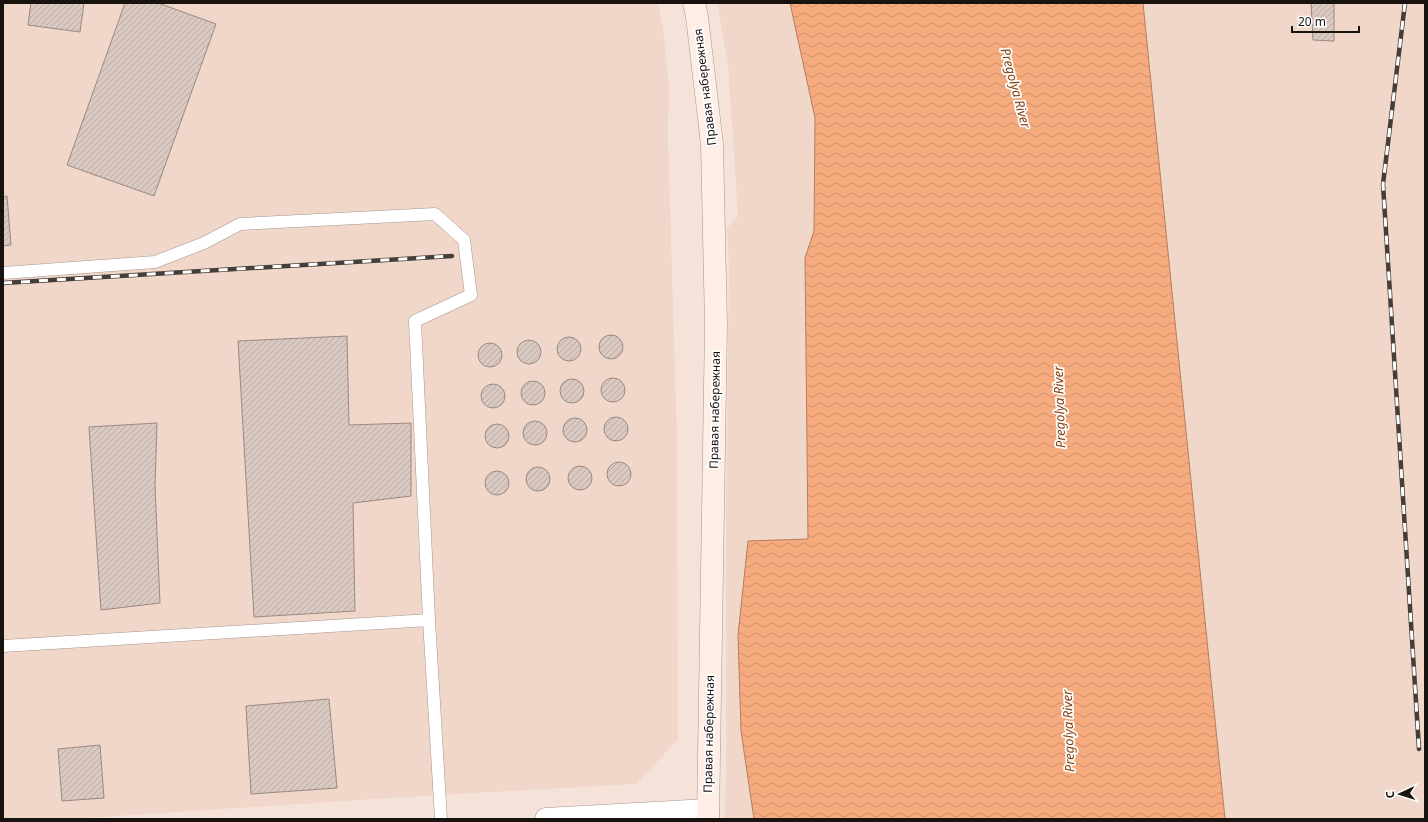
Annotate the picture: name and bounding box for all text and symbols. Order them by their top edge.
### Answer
scale bar [1292,8,1359,34]
text: 20 m [1298,13,1326,30]
street label: Правая набережная [689,28,720,147]
water label: Pregolya River [997,46,1036,131]
street label: Правая набережная [705,351,724,469]
water label: Pregolya River [1049,365,1069,448]
street label: Правая набережная [699,675,718,793]
water label: Pregolya River [1058,689,1078,772]
north arrow [1380,774,1420,814]
text: С [1382,791,1397,799]

